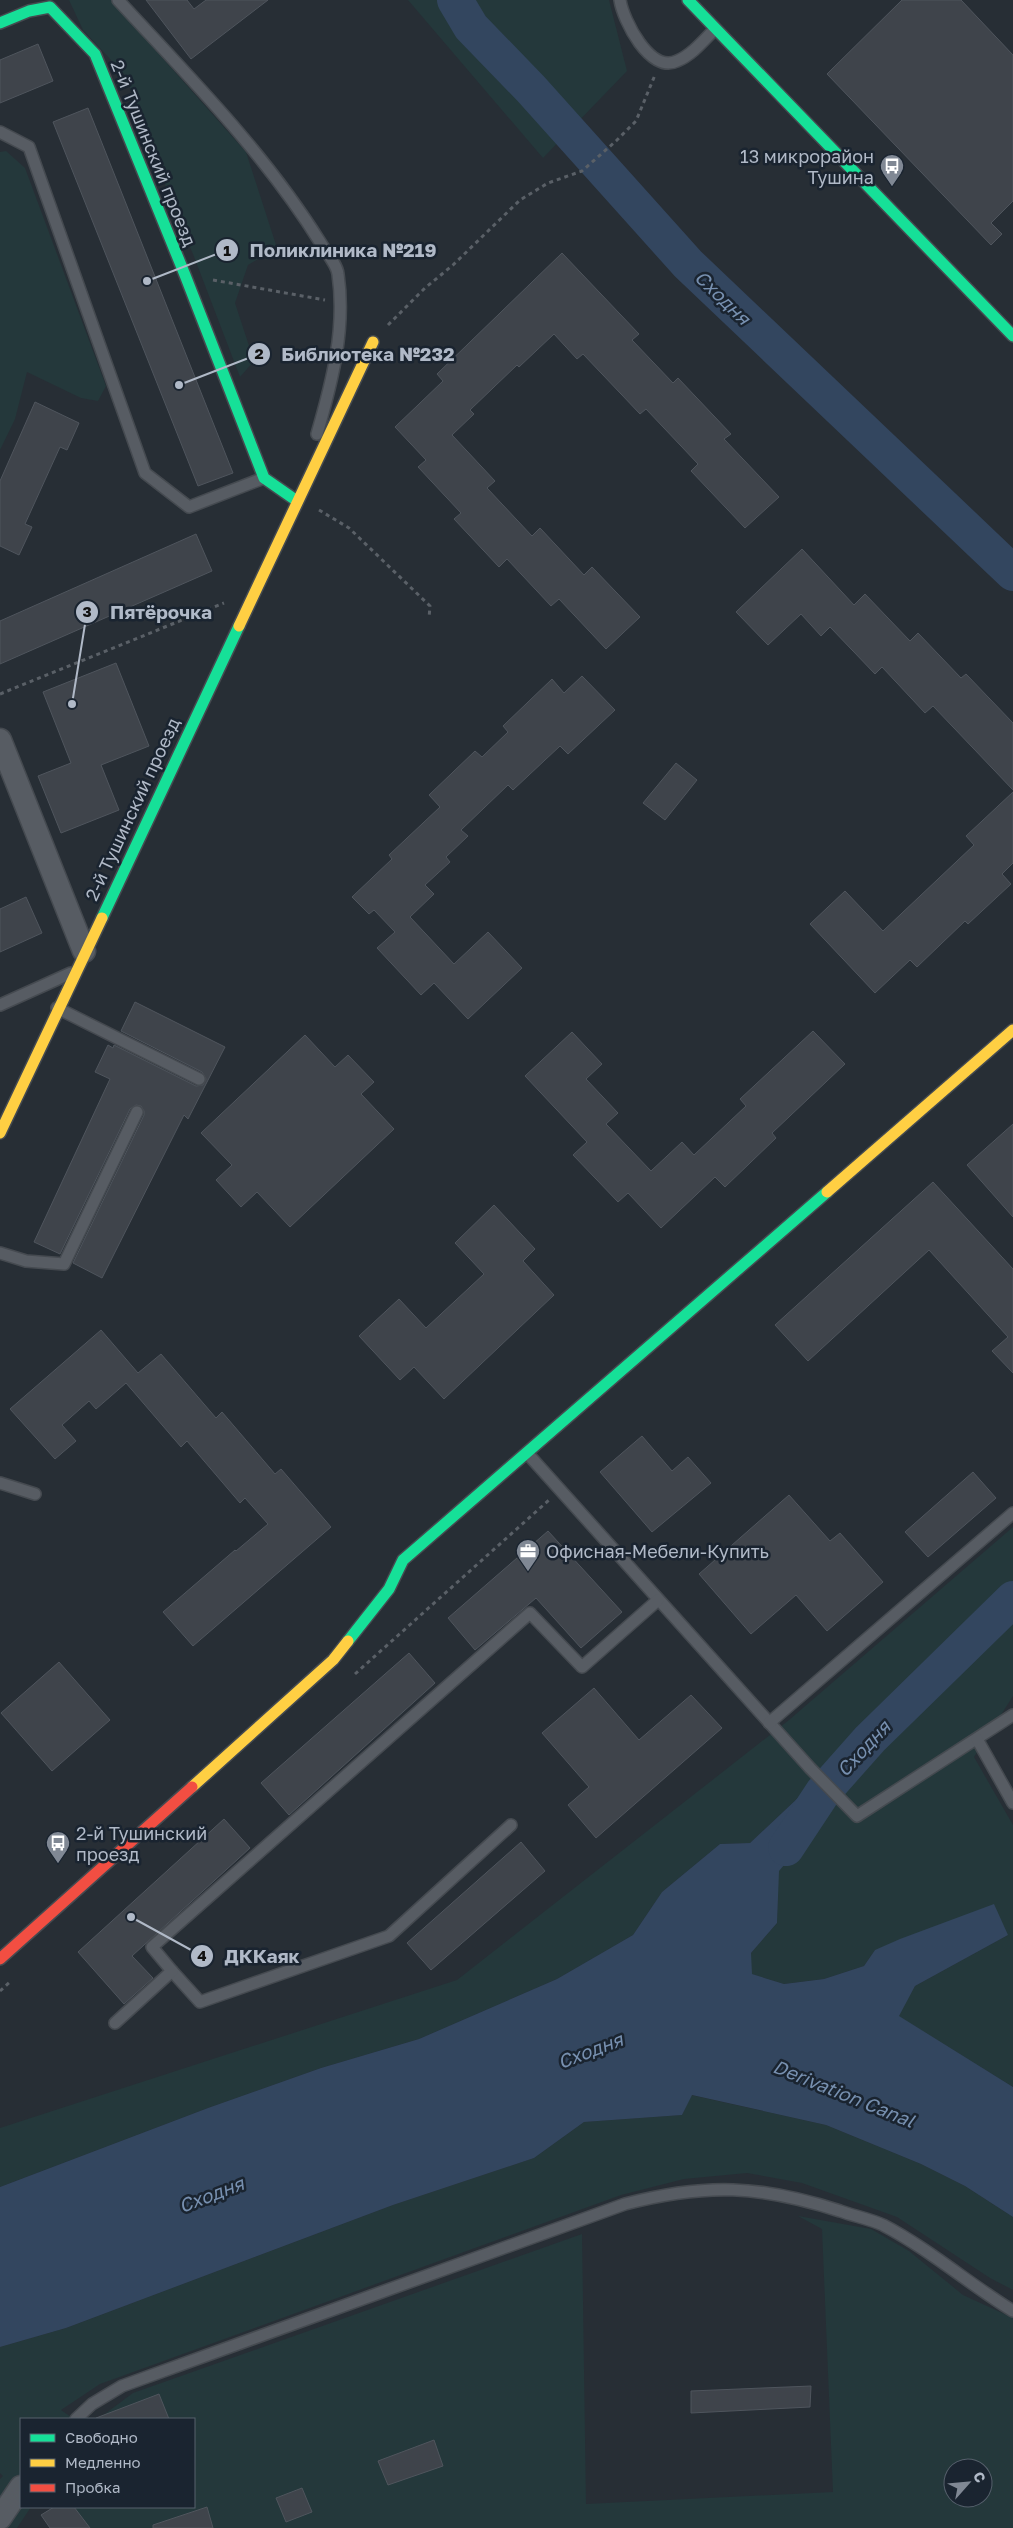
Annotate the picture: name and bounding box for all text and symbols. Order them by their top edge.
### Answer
street label: 2-й Тушинский проезд [106,57,202,250]
place label: 13 микрорайон Тушина [740,145,874,188]
bus stop icon: 13 микрорайон Тушина [879,153,905,187]
callout: Поликлиника №219 [215,233,447,267]
text: Поликлиника №219 [250,238,436,261]
text: 1 [223,241,231,259]
water label: Сходня [691,265,756,330]
callout: Библиотека №232 [246,337,465,371]
text: Библиотека №232 [281,342,455,365]
text: 2 [254,344,264,362]
callout: Пятёрочка [75,595,222,629]
text: Пятёрочка [110,600,212,623]
text: 3 [82,602,92,620]
street label: 2-й Тушинский проезд [80,714,184,904]
office icon: Офисная-Мебели-Купить [515,1538,541,1572]
place label: Офисная-Мебели-Купить [546,1540,769,1562]
water label: Сходня [831,1714,895,1781]
place label: 2-й Тушинский проезд [76,1822,207,1865]
bus stop icon: 2-й Тушинский проезд [45,1830,71,1864]
callout: ДККаяк [189,1939,309,1973]
text: ДККаяк [224,1944,300,1967]
text: 4 [197,1946,207,1964]
water label: Сходня [554,2027,627,2073]
water label: Derivation Canal [770,2054,919,2132]
water label: Сходня [175,2171,248,2217]
legend [20,2418,195,2508]
text: Свободно [65,2428,138,2446]
text: Медленно [65,2453,141,2471]
north arrow [943,2458,993,2508]
text: С [970,2469,990,2485]
text: Пробка [65,2478,120,2496]

